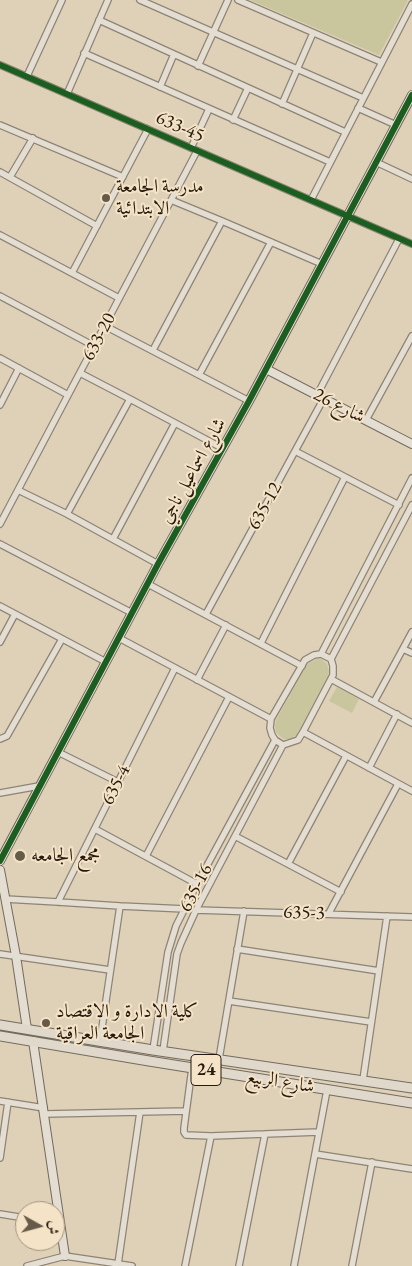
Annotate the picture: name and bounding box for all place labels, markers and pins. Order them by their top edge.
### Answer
place label: مدرسة الجامعة الابتدائية [116,176,204,220]
marker: مدرسة الجامعة الابتدائية [100,192,112,204]
place label: مجمع الجامعه [31,845,100,867]
marker: مجمع الجامعه [13,849,27,863]
place label: كلية الادارة و الاقتصاد الجامعة العراقية [56,1001,198,1045]
marker: كلية الادارة و الاقتصاد الجامعة العراقية [40,1017,52,1029]

